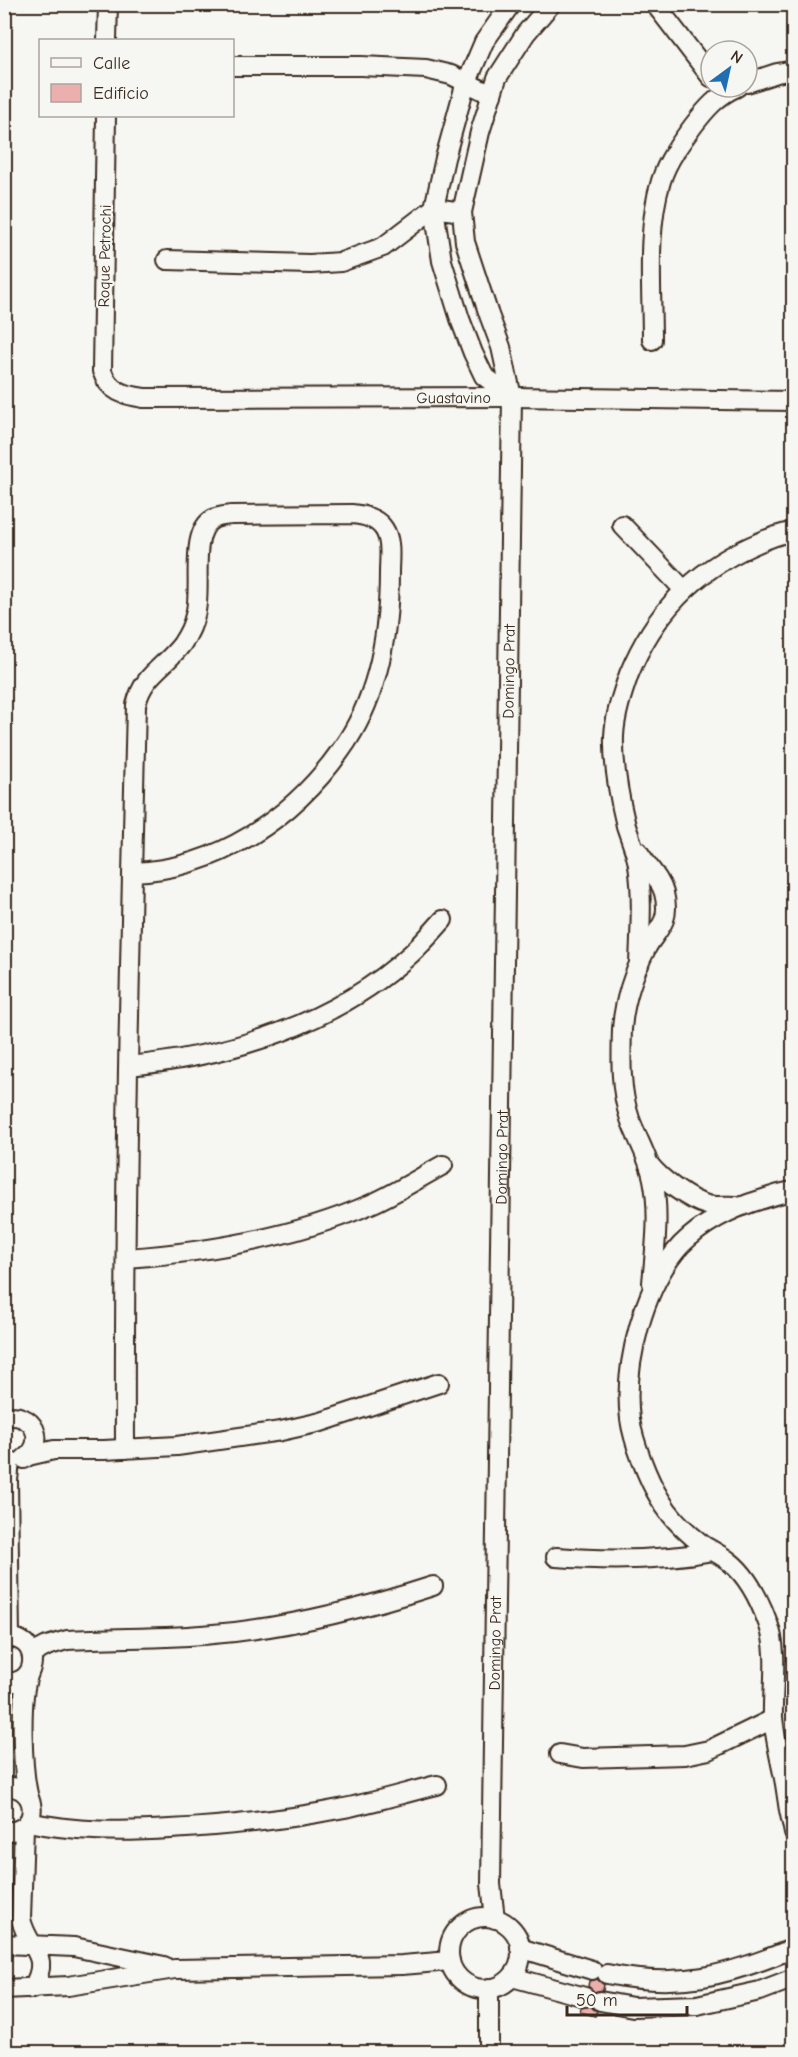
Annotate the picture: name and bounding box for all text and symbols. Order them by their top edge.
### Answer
legend [39,39,234,117]
north arrow [699,39,759,99]
text: N [727,47,746,68]
text: Calle [93,53,130,74]
text: Edificio [93,83,149,104]
street label: Roque Petrochi [95,204,115,308]
street label: Guastavino [416,389,491,407]
street label: Domingo Prat [499,624,519,719]
street label: Domingo Prat [493,1110,512,1205]
street label: Domingo Prat [486,1595,505,1691]
scale bar [567,1979,687,2017]
text: 50 m [576,1990,618,2011]

